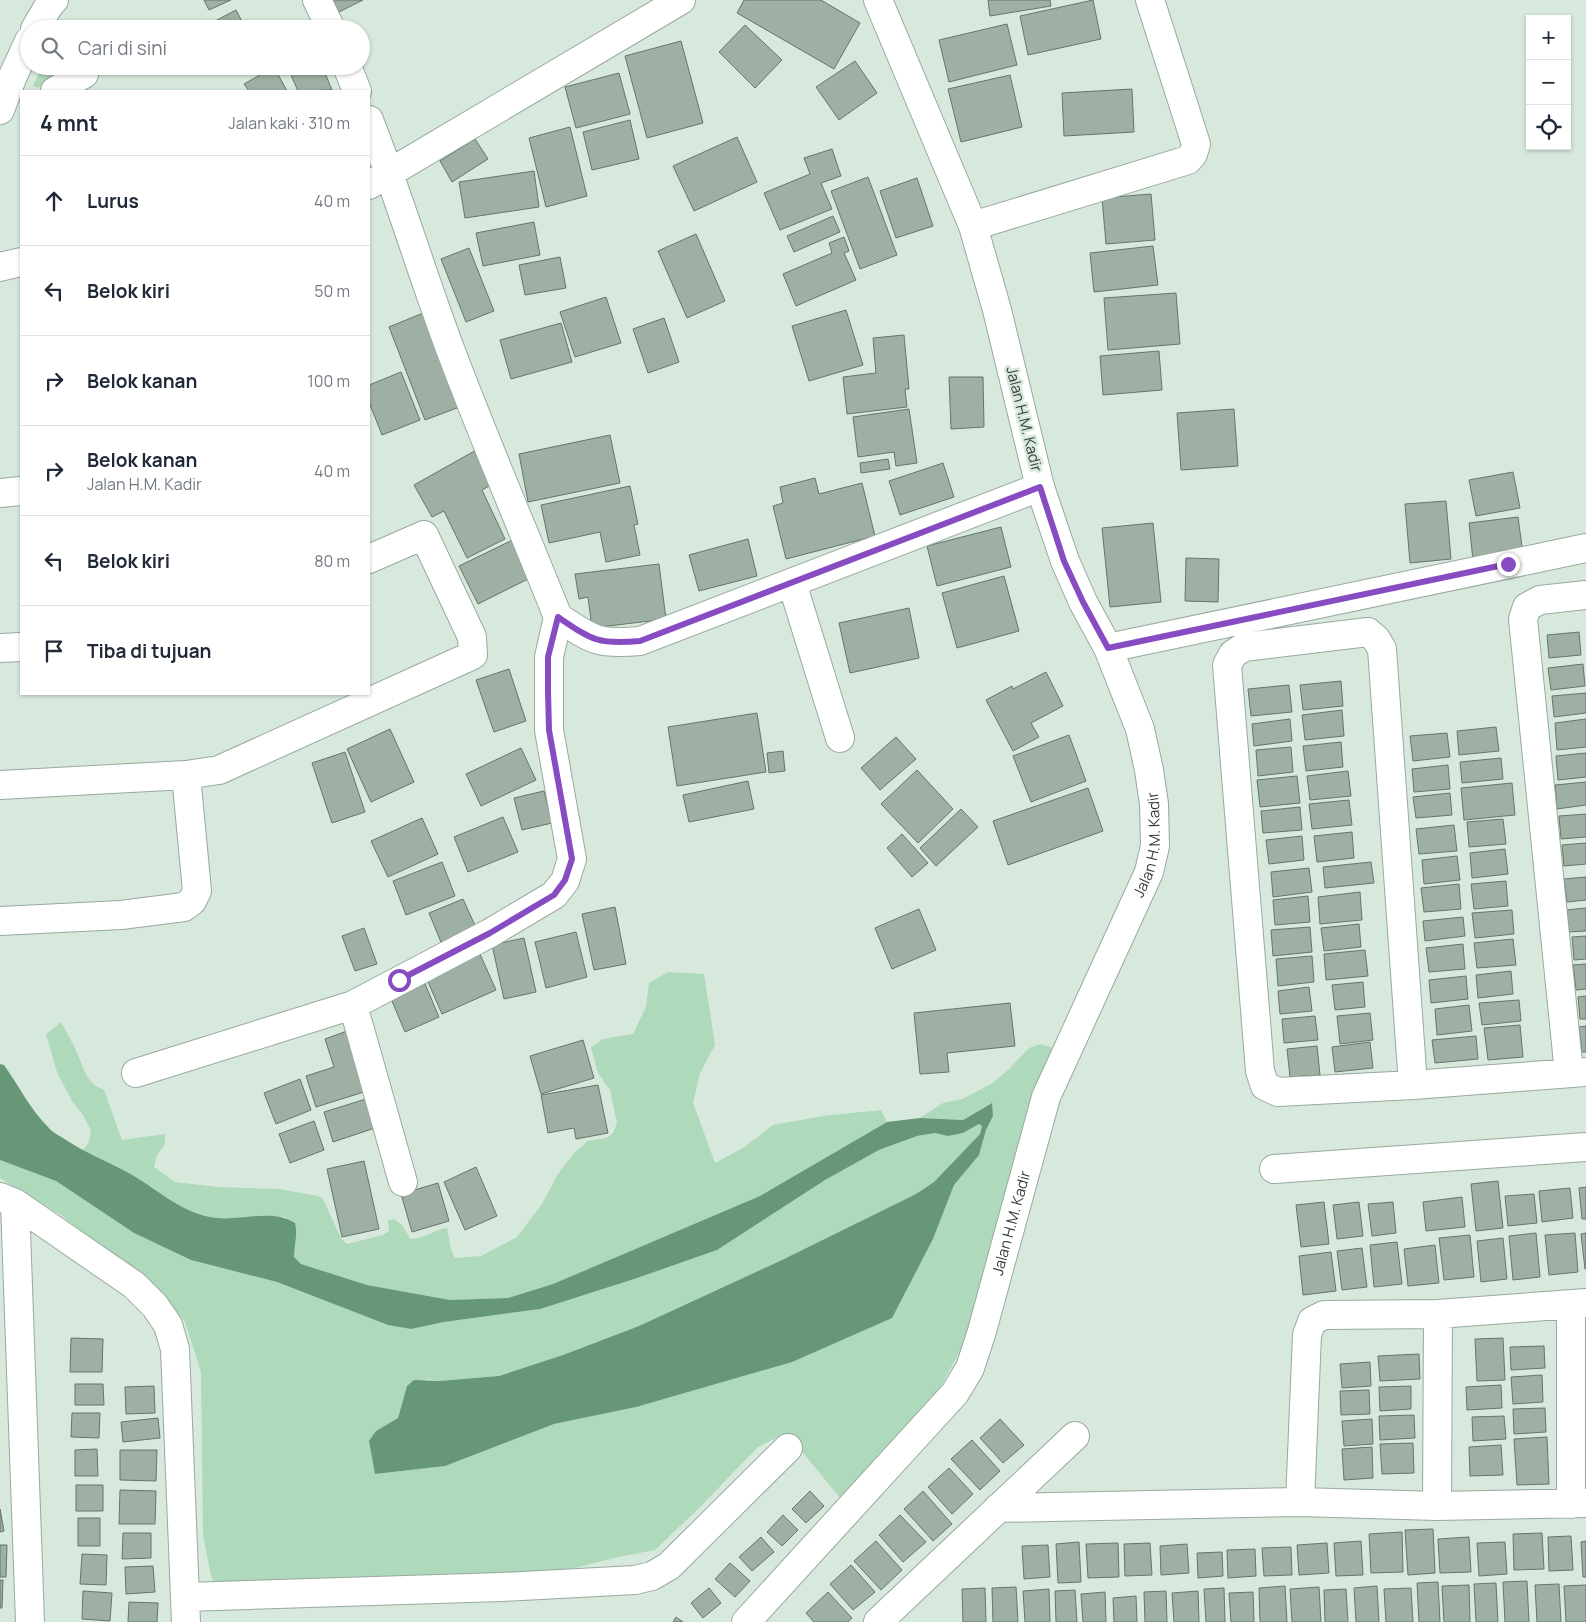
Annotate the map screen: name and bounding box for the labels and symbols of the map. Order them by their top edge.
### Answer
street label: Jalan H.M. Kadir [1001,364,1048,474]
route end [1497,553,1520,576]
street label: Jalan H.M. Kadir [1128,790,1165,901]
route start [388,969,411,992]
street label: Jalan H.M. Kadir [987,1168,1036,1278]

